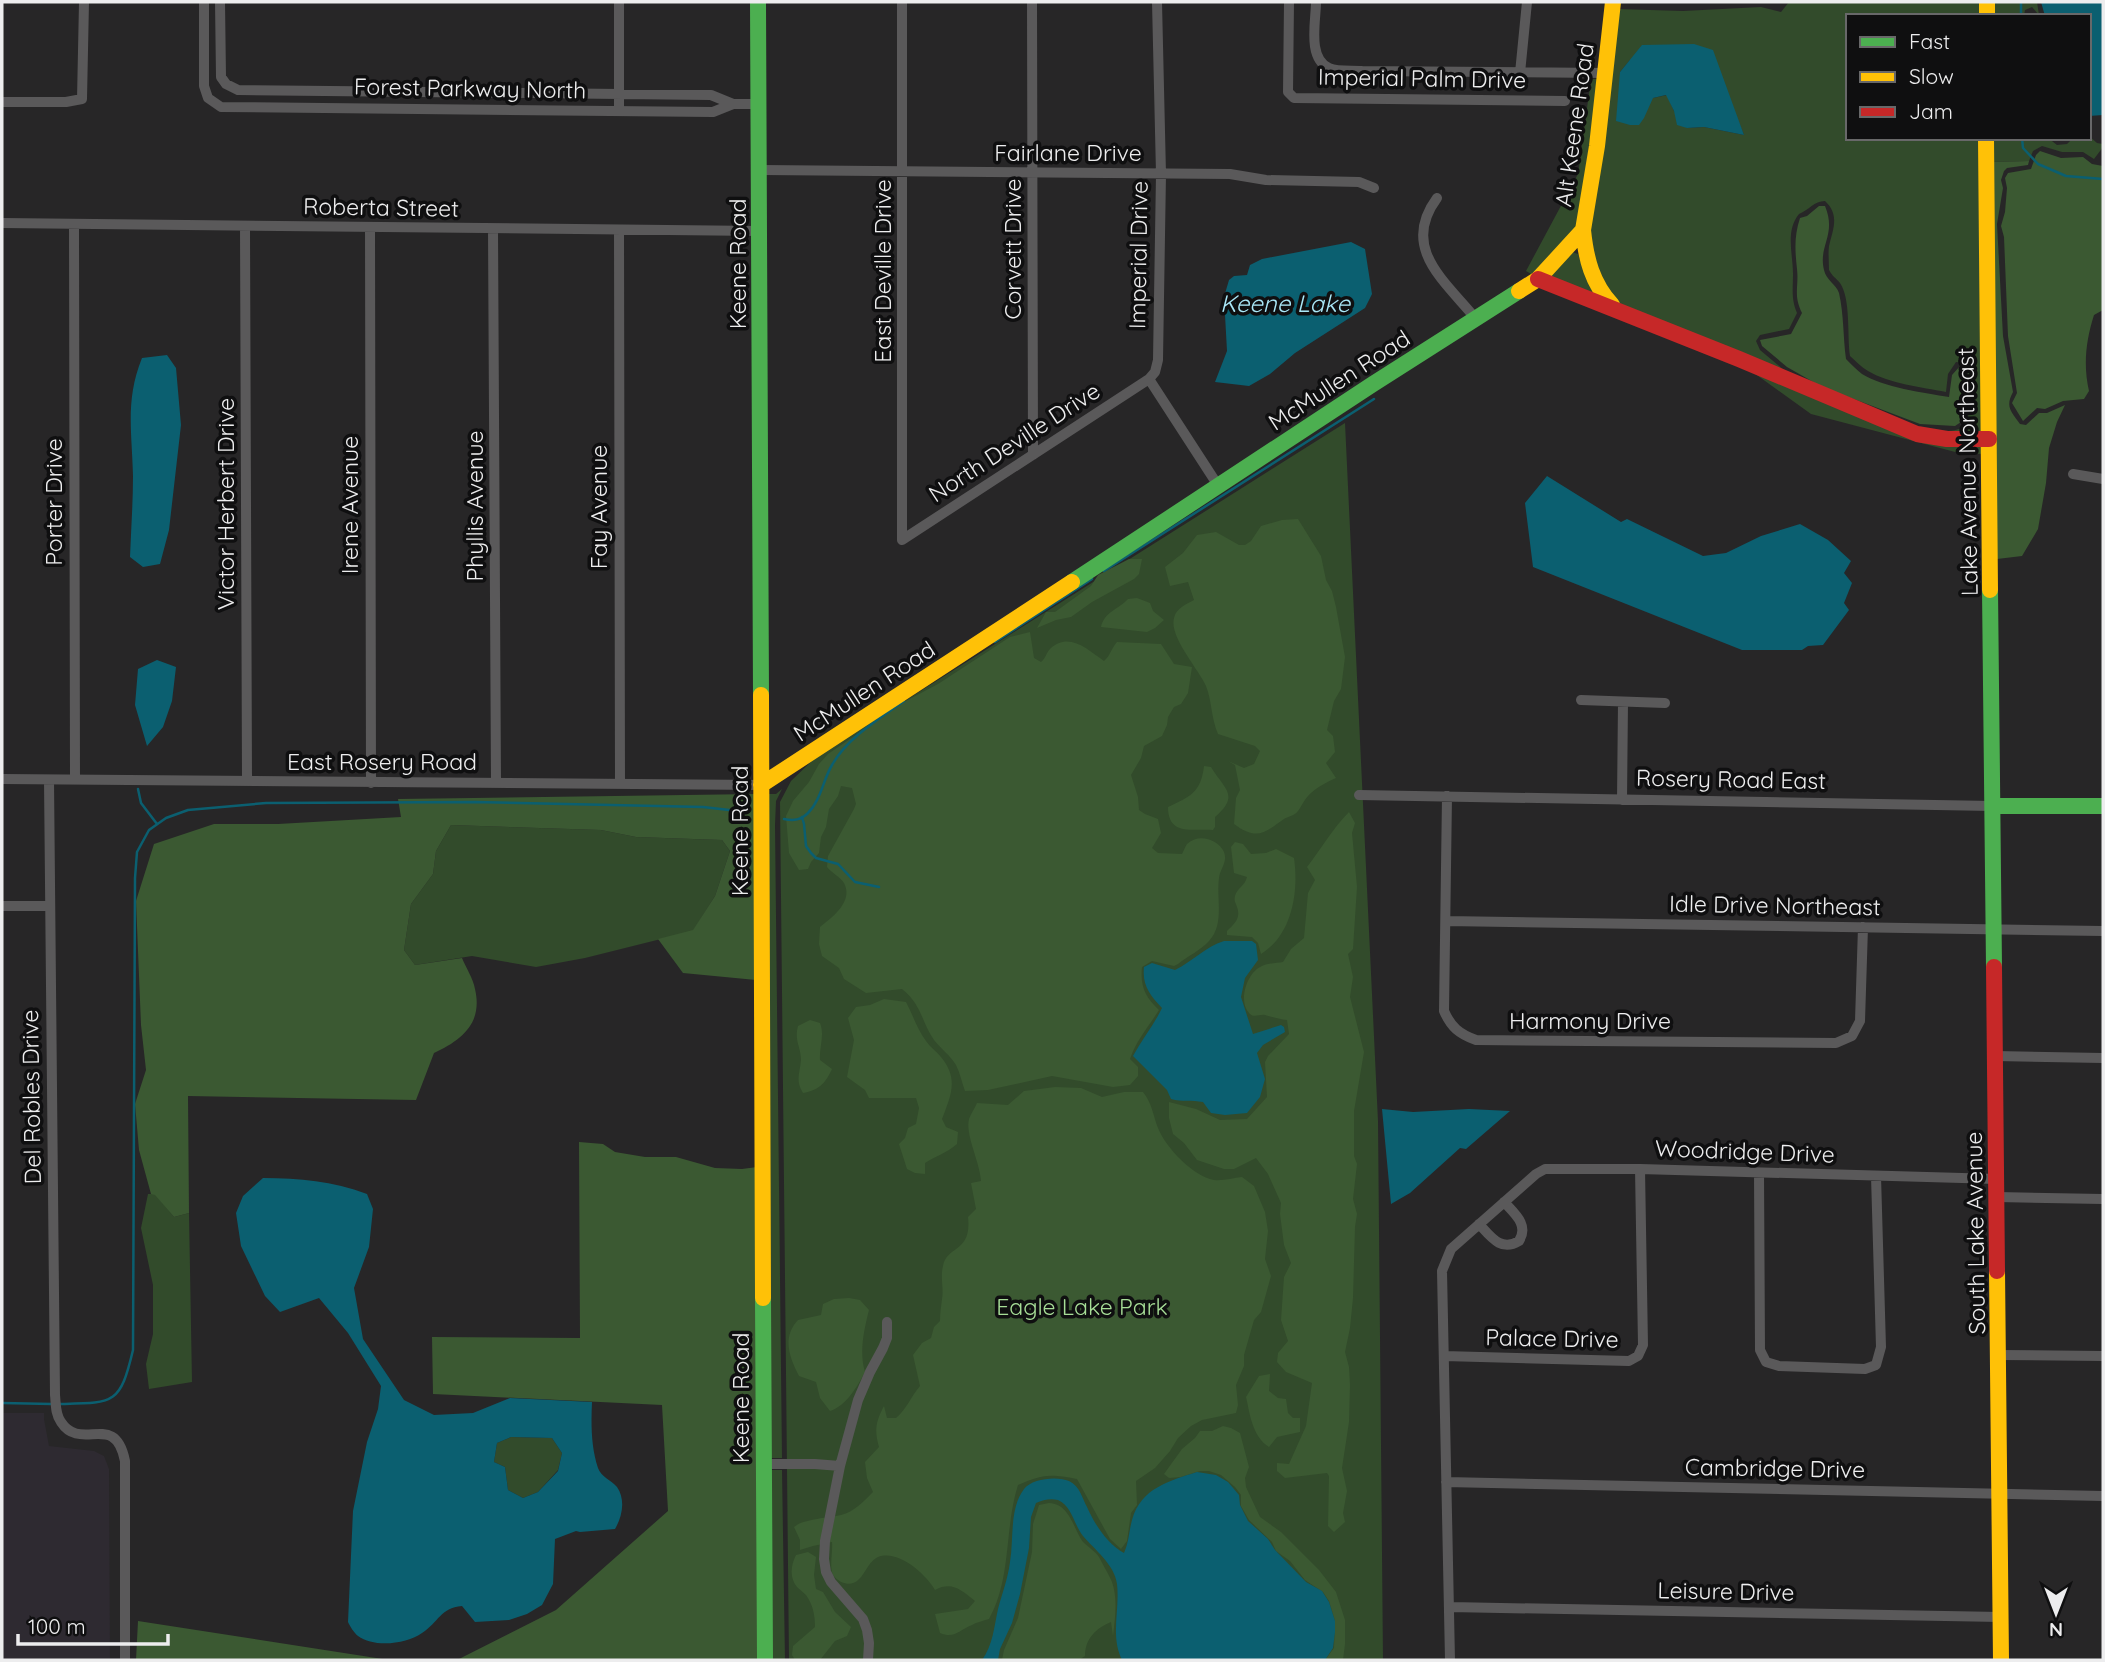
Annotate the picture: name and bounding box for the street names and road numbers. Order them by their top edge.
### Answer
street label: Alt Keene Road [1548,41,1600,209]
street label: Imperial Palm Drive [1318,62,1526,94]
street label: Forest Parkway North [354,71,586,105]
street label: Fairlane Drive [994,138,1142,167]
street label: Corvett Drive [998,178,1027,320]
street label: East Deville Drive [868,179,897,363]
street label: Imperial Drive [1122,181,1154,329]
street label: Roberta Street [303,191,459,223]
street label: Keene Road [723,199,752,329]
street label: McMullen Road [1263,323,1415,437]
street label: Lake Avenue Northeast [1950,347,1984,596]
street label: North Deville Drive [923,376,1105,508]
street label: Victor Herbert Drive [211,398,240,610]
street label: Phyllis Avenue [460,431,489,581]
street label: Irene Avenue [335,436,364,574]
street label: Porter Drive [39,438,68,566]
street label: Fay Avenue [584,445,613,569]
street label: McMullen Road [788,634,940,748]
street label: East Rosery Road [287,747,477,776]
street label: Rosery Road East [1636,763,1826,795]
street label: Keene Road [725,766,754,896]
street label: Idle Drive Northeast [1669,889,1881,921]
street label: Harmony Drive [1509,1006,1671,1035]
street label: Del Robles Drive [15,1009,47,1185]
street label: South Lake Avenue [1959,1131,1991,1335]
street label: Woodridge Drive [1655,1133,1835,1169]
street label: Palace Drive [1485,1322,1619,1354]
street label: Keene Road [726,1333,755,1463]
street label: Cambridge Drive [1685,1452,1865,1484]
street label: Leisure Drive [1657,1575,1795,1607]

